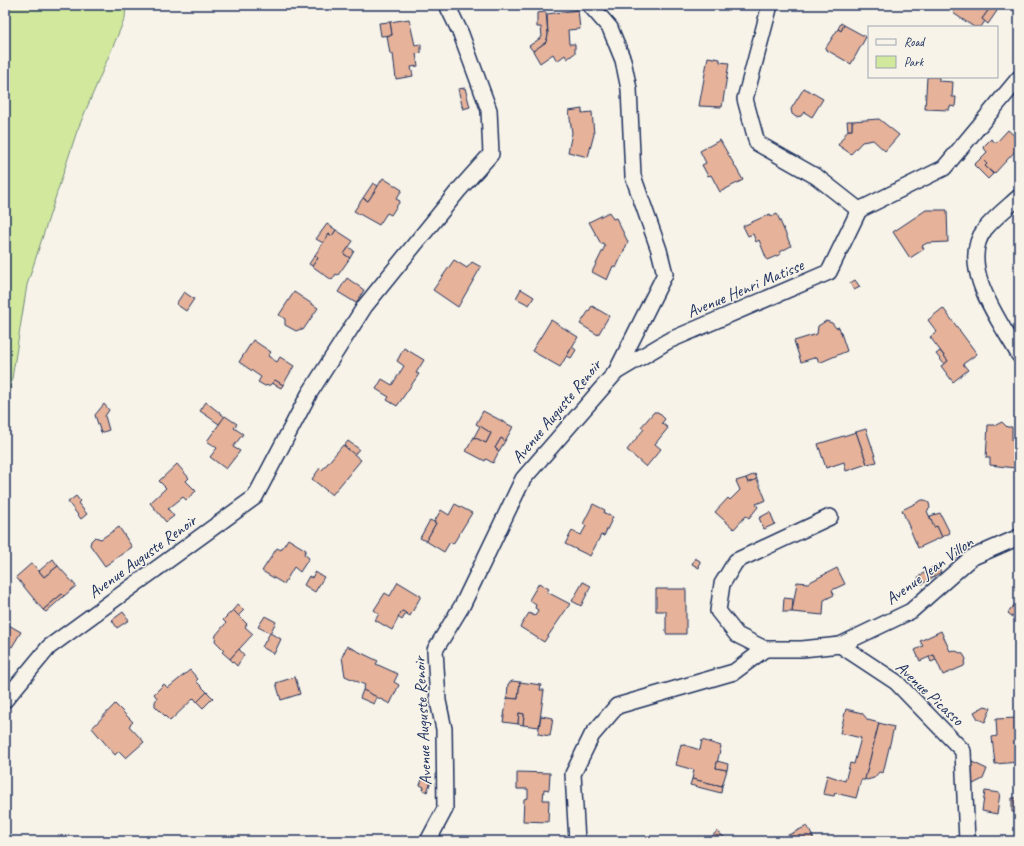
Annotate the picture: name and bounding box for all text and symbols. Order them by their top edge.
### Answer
legend [868,26,998,78]
text: Road [904,34,926,50]
text: Park [904,54,925,70]
street label: Avenue Henri Matisse [684,254,808,322]
street label: Avenue Auguste Renoir [507,354,607,467]
street label: Avenue Auguste Renoir [84,509,202,603]
street label: Avenue Jean Villon [881,531,978,609]
street label: Avenue Auguste Renoir [409,654,436,786]
street label: Avenue Picasso [891,657,969,731]

